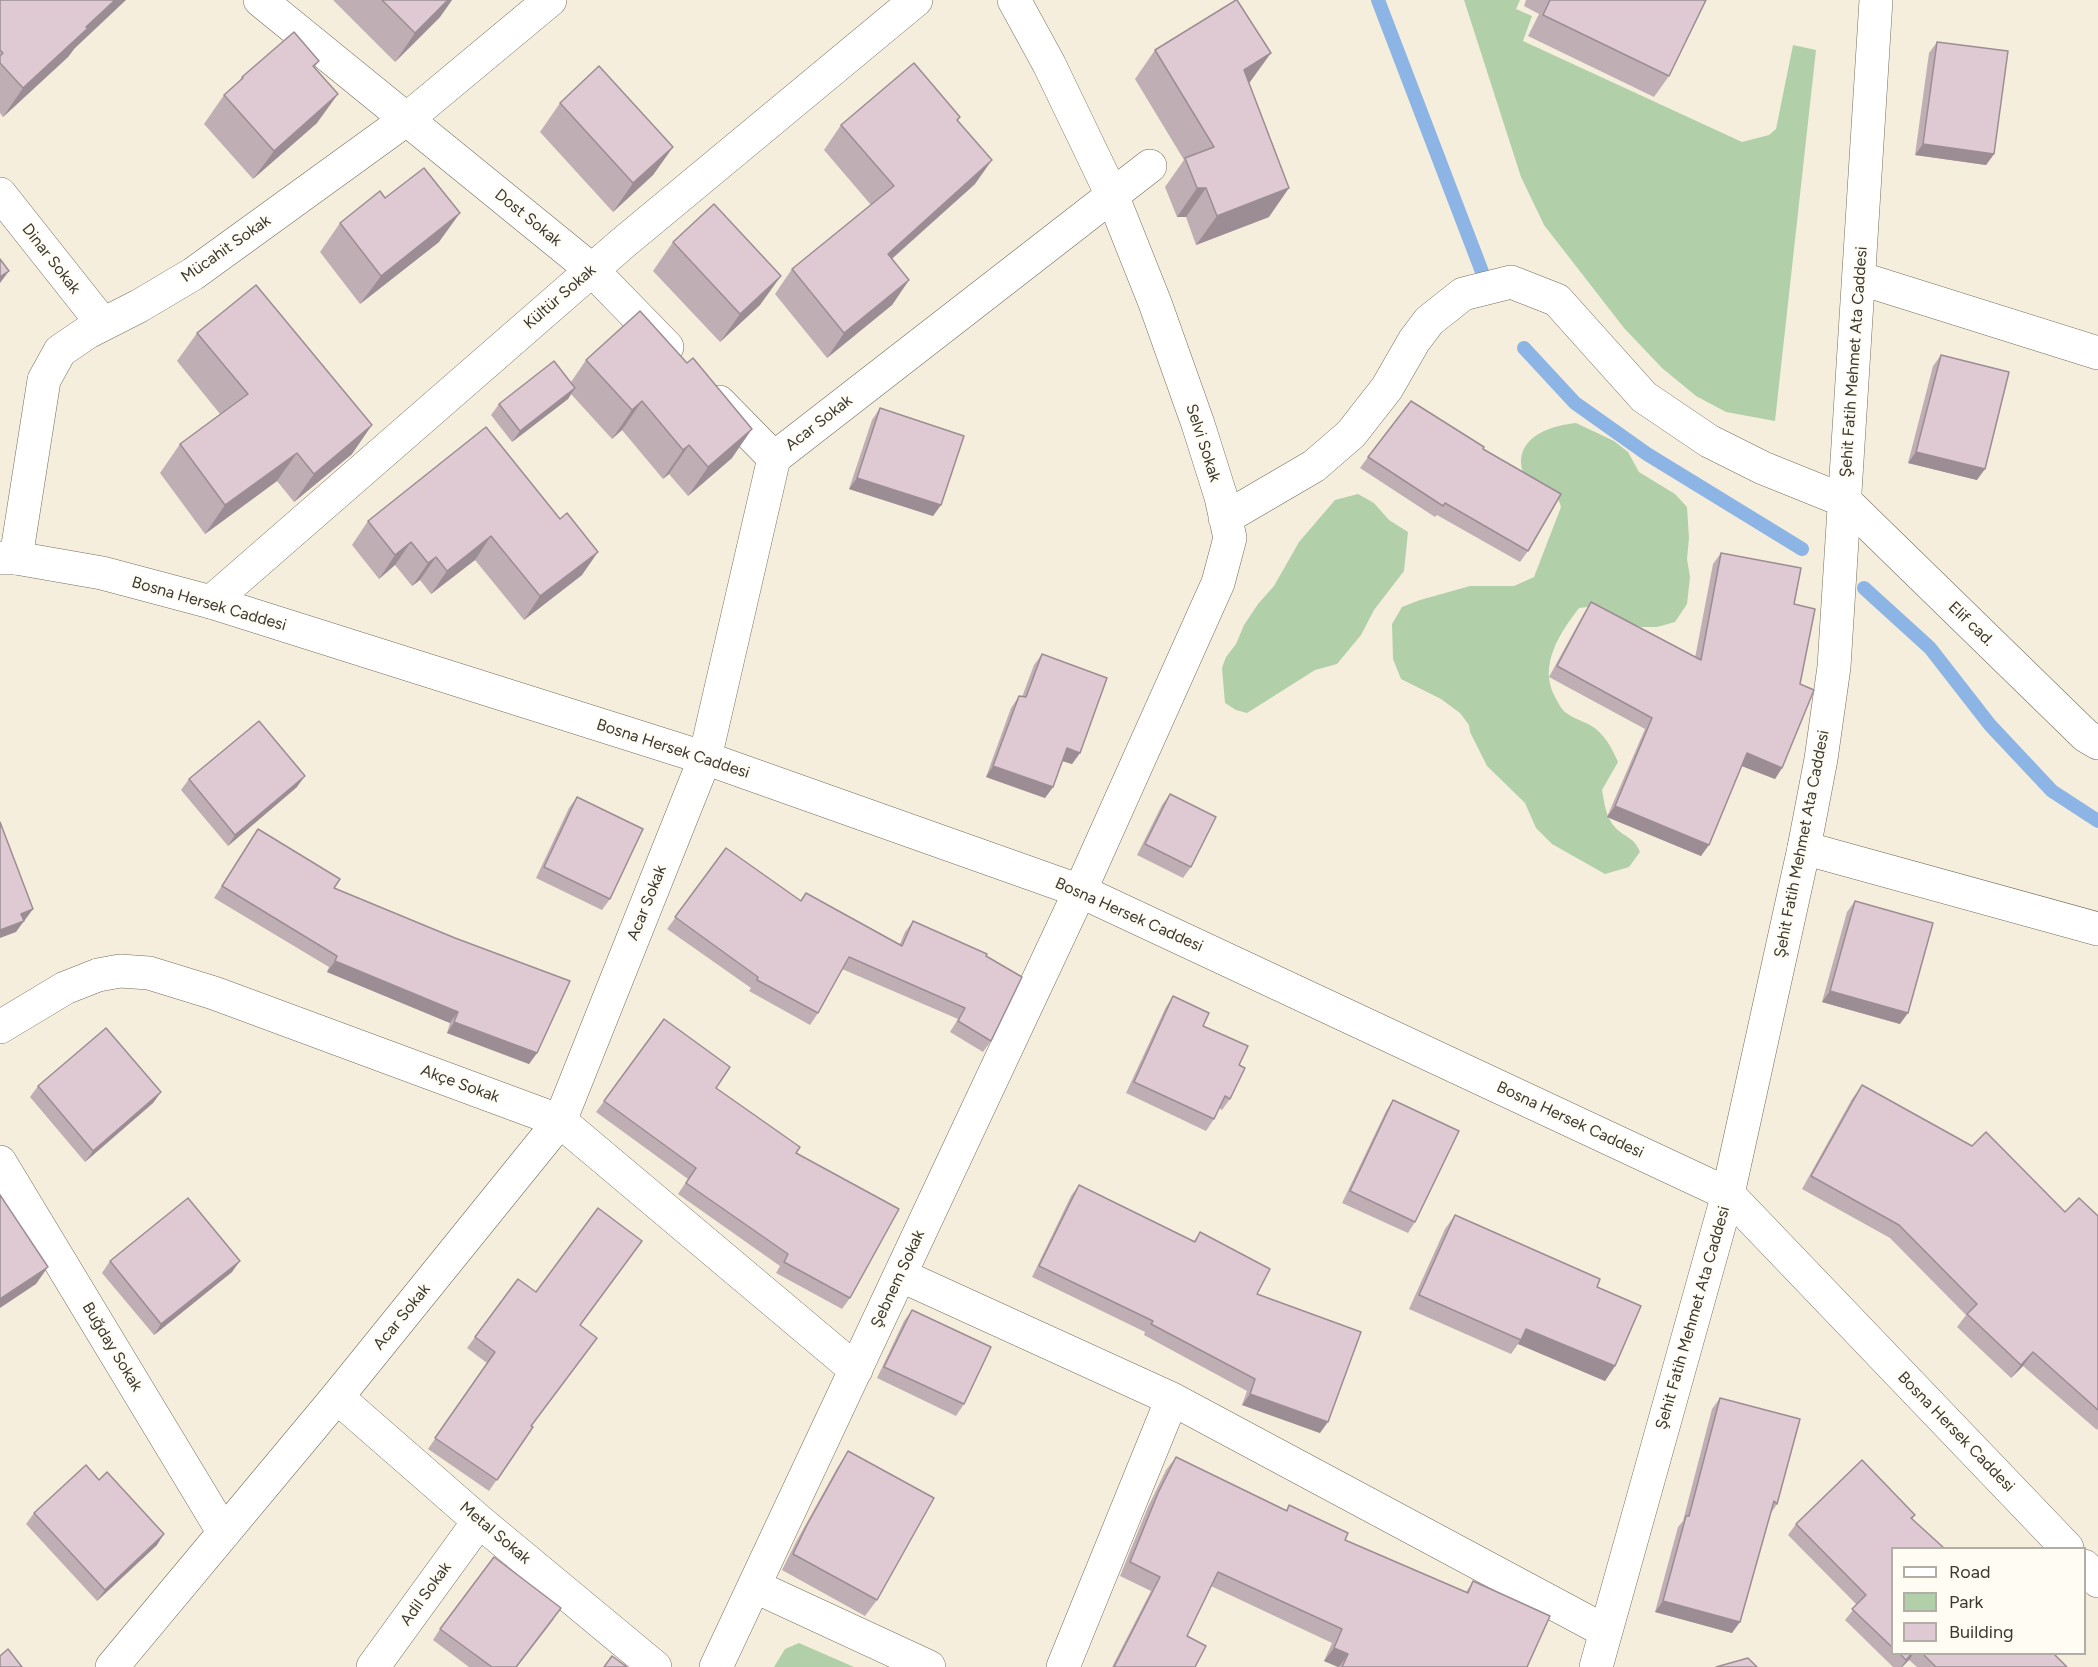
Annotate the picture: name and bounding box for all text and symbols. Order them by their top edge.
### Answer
street label: Dost Sokak [491,185,565,251]
street label: Mücahit Sokak [178,211,274,287]
street label: Dinar Sokak [18,220,84,298]
street label: Şehit Fatih Mehmet Ata Caddesi [1836,246,1872,478]
street label: Kültür Sokak [520,261,600,333]
street label: Acar Sokak [782,391,856,455]
street label: Selvi Sokak [1181,402,1225,484]
street label: Bosna Hersek Caddesi [129,573,289,635]
street label: Elif cad. [1944,598,1998,650]
street label: Bosna Hersek Caddesi [594,715,752,783]
street label: Şehit Fatih Mehmet Ata Caddesi [1770,729,1834,959]
street label: Acar Sokak [623,863,671,943]
street label: Bosna Hersek Caddesi [1052,874,1206,956]
street label: Akçe Sokak [418,1061,502,1107]
street label: Bosna Hersek Caddesi [1493,1077,1647,1163]
street label: Şehit Fatih Mehmet Ata Caddesi [1652,1204,1734,1432]
street label: Şebnem Sokak [867,1227,929,1331]
street label: Acar Sokak [370,1280,434,1354]
street label: Buğday Sokak [78,1299,146,1395]
street label: Bosna Hersek Caddesi [1894,1368,2018,1496]
street label: Metal Sokak [456,1498,534,1568]
legend [1891,1547,2086,1655]
street label: Adil Sokak [397,1558,455,1630]
text: Road [1949,1561,1990,1583]
text: Park [1949,1591,1983,1613]
text: Building [1949,1621,2014,1643]

